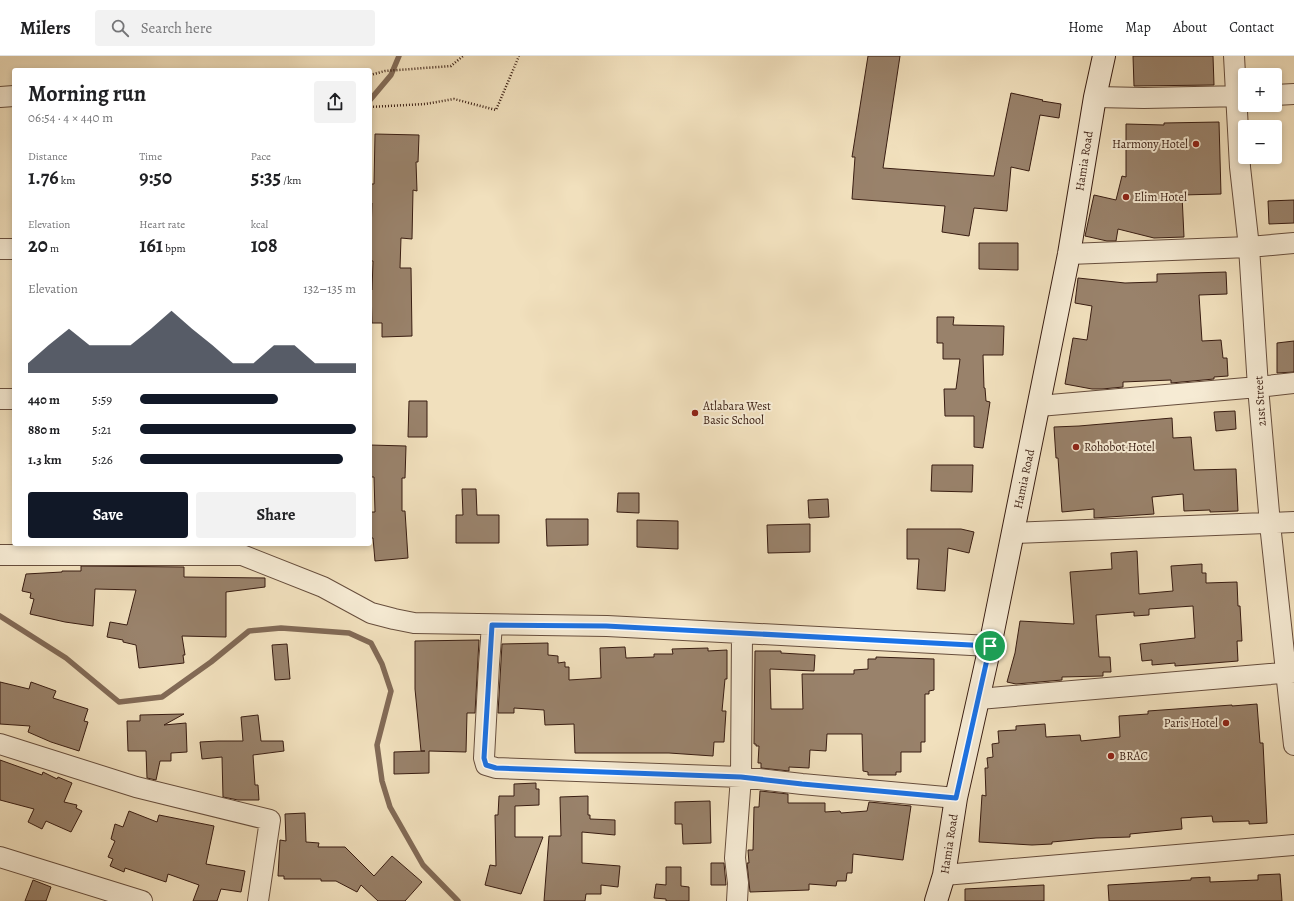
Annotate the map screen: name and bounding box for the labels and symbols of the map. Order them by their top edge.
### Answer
street label: Hamia Road [1071,129,1097,192]
place label: Harmony Hotel [1112,136,1188,152]
marker: Harmony Hotel [1191,139,1201,149]
place label: Elim Hotel [1134,189,1187,205]
marker: Elim Hotel [1121,192,1131,202]
street label: 21st Street [1250,375,1270,427]
place label: Atlabara West Basic School [702,398,771,428]
marker: Atlabara West Basic School [690,408,700,418]
place label: Rohobot Hotel [1084,439,1155,455]
marker: Rohobot Hotel [1071,442,1081,452]
street label: Hamia Road [1010,447,1038,510]
pin [973,629,1007,663]
place label: Paris Hotel [1164,715,1218,731]
marker: Paris Hotel [1221,718,1231,728]
place label: BRAC [1119,748,1148,764]
marker: BRAC [1106,751,1116,761]
street label: Hamia Road [936,812,962,875]

